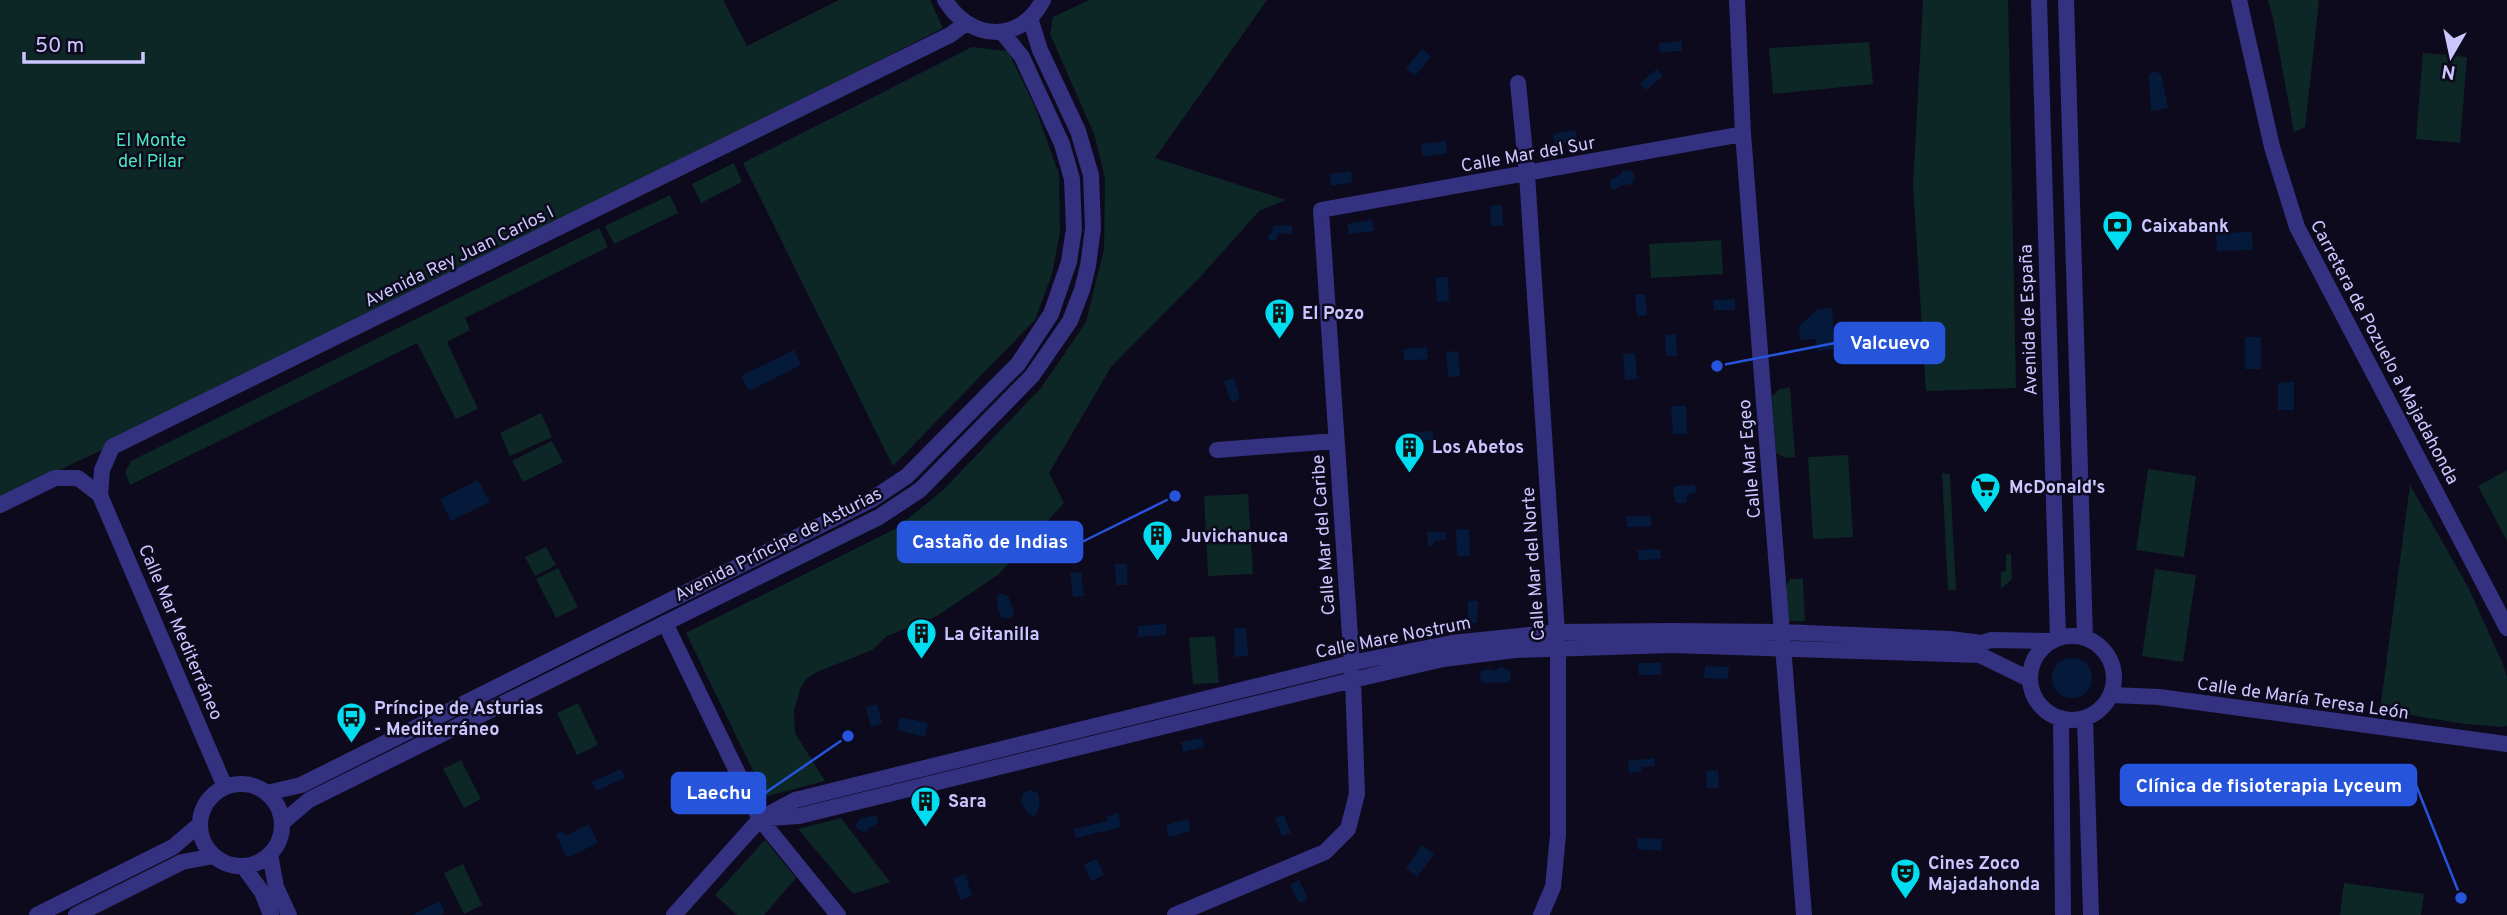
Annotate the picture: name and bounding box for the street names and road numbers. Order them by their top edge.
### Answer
street label: Calle Mar del Sur [1459,132,1597,179]
street label: Avenida Rey Juan Carlos I [361,201,558,313]
street label: Carretera de Pozuelo a Majadahonda [2304,217,2463,489]
street label: Avenida de España [2015,244,2044,396]
street label: Calle Mar Egeo [1734,398,1767,519]
street label: Calle Mar del Caribe [1307,454,1342,616]
street label: Avenida Príncipe de Asturias [671,483,886,608]
street label: Calle Mar del Norte [1518,486,1551,642]
street label: Calle Mar Mediterráneo [132,541,227,724]
street label: Calle Mare Nostrum [1314,612,1473,665]
street label: Calle de María Teresa León [2195,673,2410,726]

